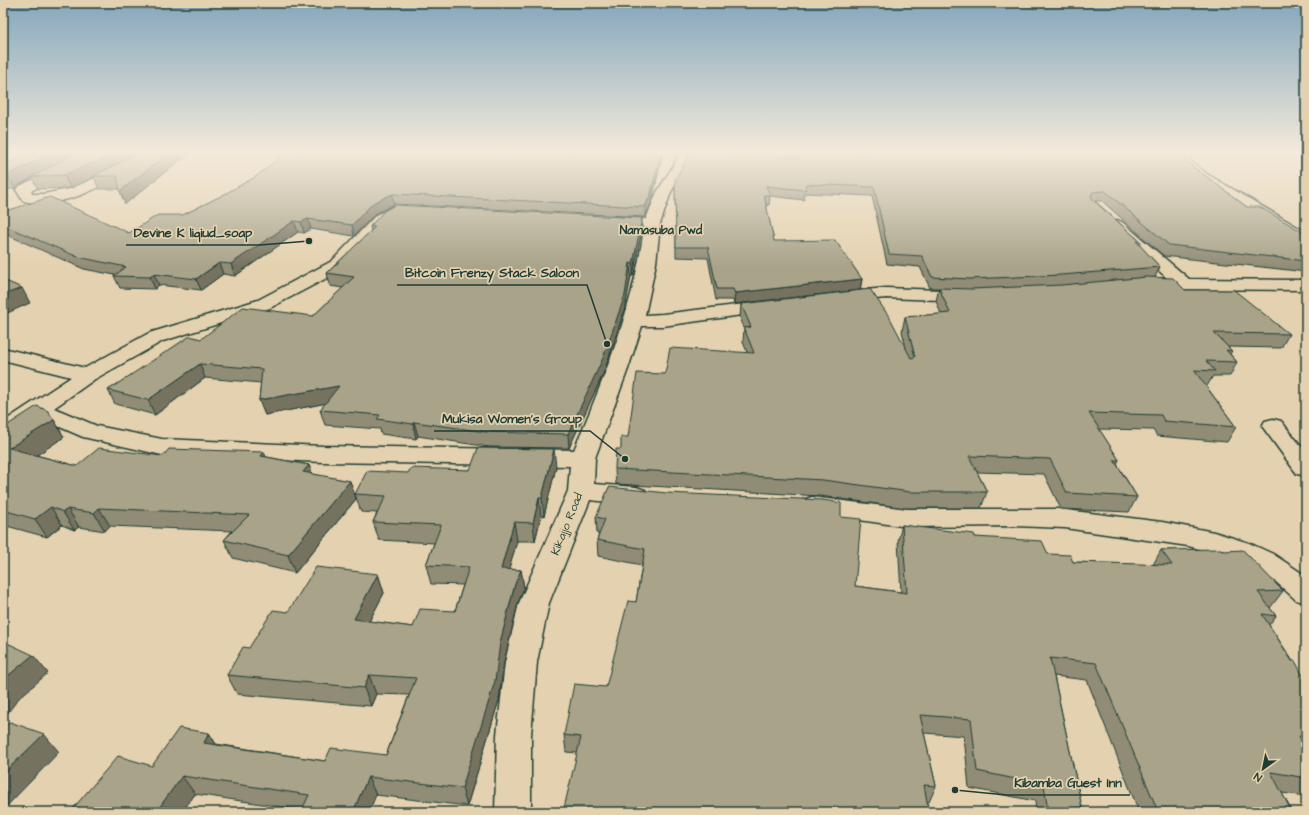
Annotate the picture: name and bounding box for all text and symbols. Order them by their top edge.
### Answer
callout: Devine K liqiud_soap [126,220,260,245]
district label: Namasuba Pwd [620,222,703,239]
text: Devine K liqiud_soap [134,224,253,243]
callout: Bitcoin Frenzy Stack Saloon [397,260,587,285]
text: Bitcoin Frenzy Stack Saloon [405,264,579,283]
callout: Mukisa Women's Group [434,406,590,431]
text: Mukisa Women's Group [442,410,583,429]
street label: Kikajjo Road [547,490,587,558]
north arrow [1243,749,1283,789]
text: N [1251,769,1265,785]
callout: Kibamba Guest Inn [1006,770,1130,795]
text: Kibamba Guest Inn [1014,774,1122,792]

